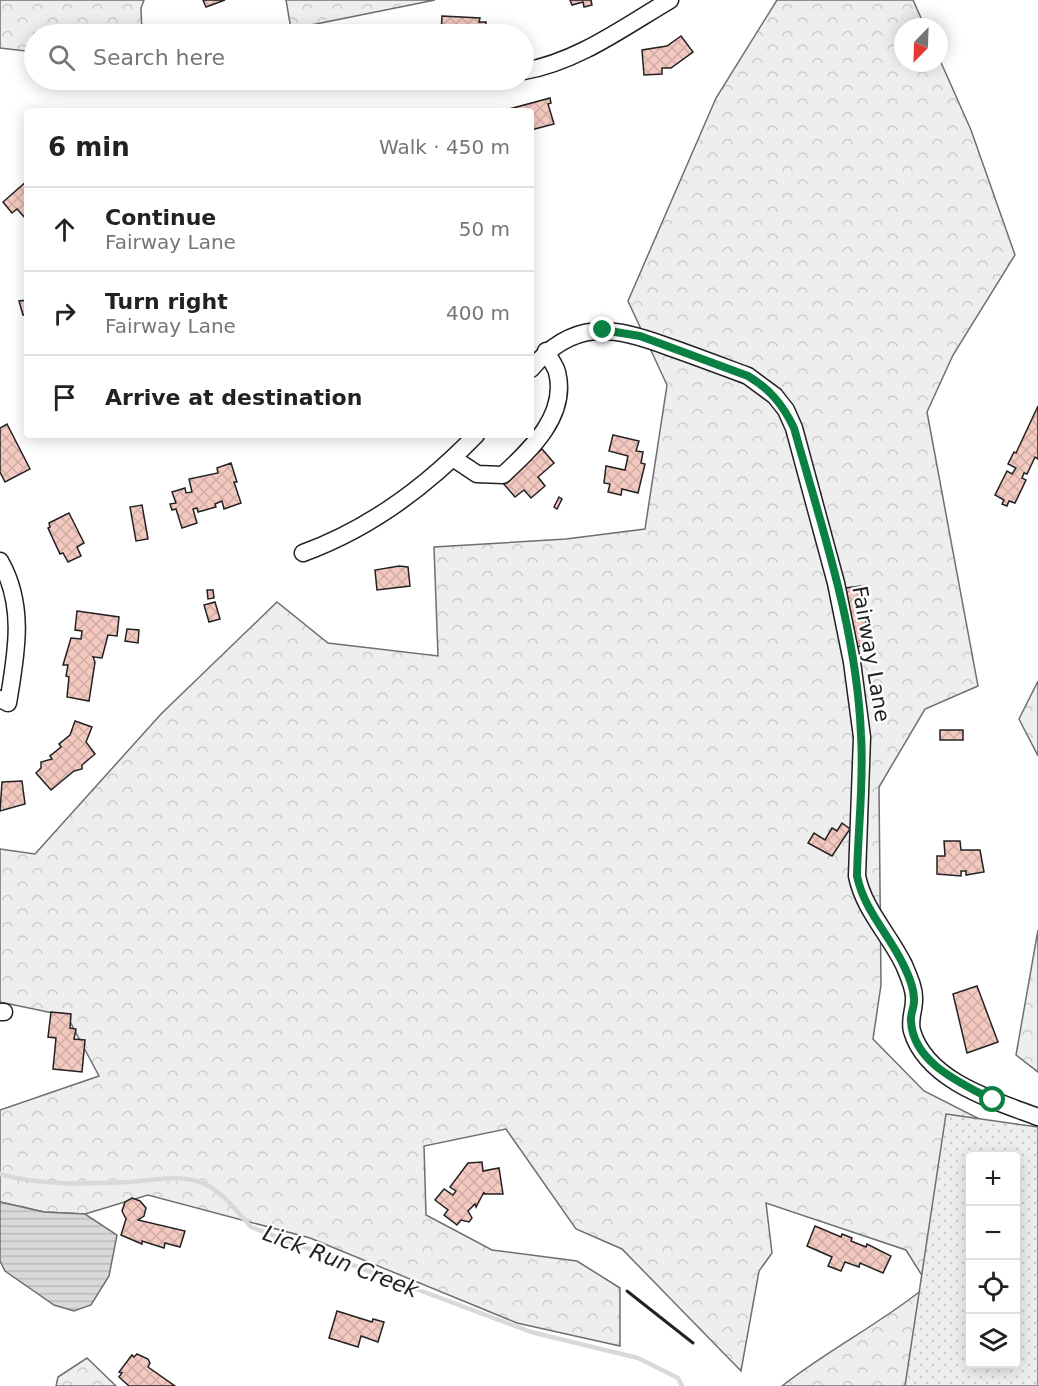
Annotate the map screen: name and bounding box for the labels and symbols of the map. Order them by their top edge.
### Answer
north arrow [894,18,948,72]
route end [589,316,615,342]
street label: Fairway Lane [847,584,895,724]
route start [979,1086,1005,1112]
water label: Lick Run Creek [260,1220,423,1303]

